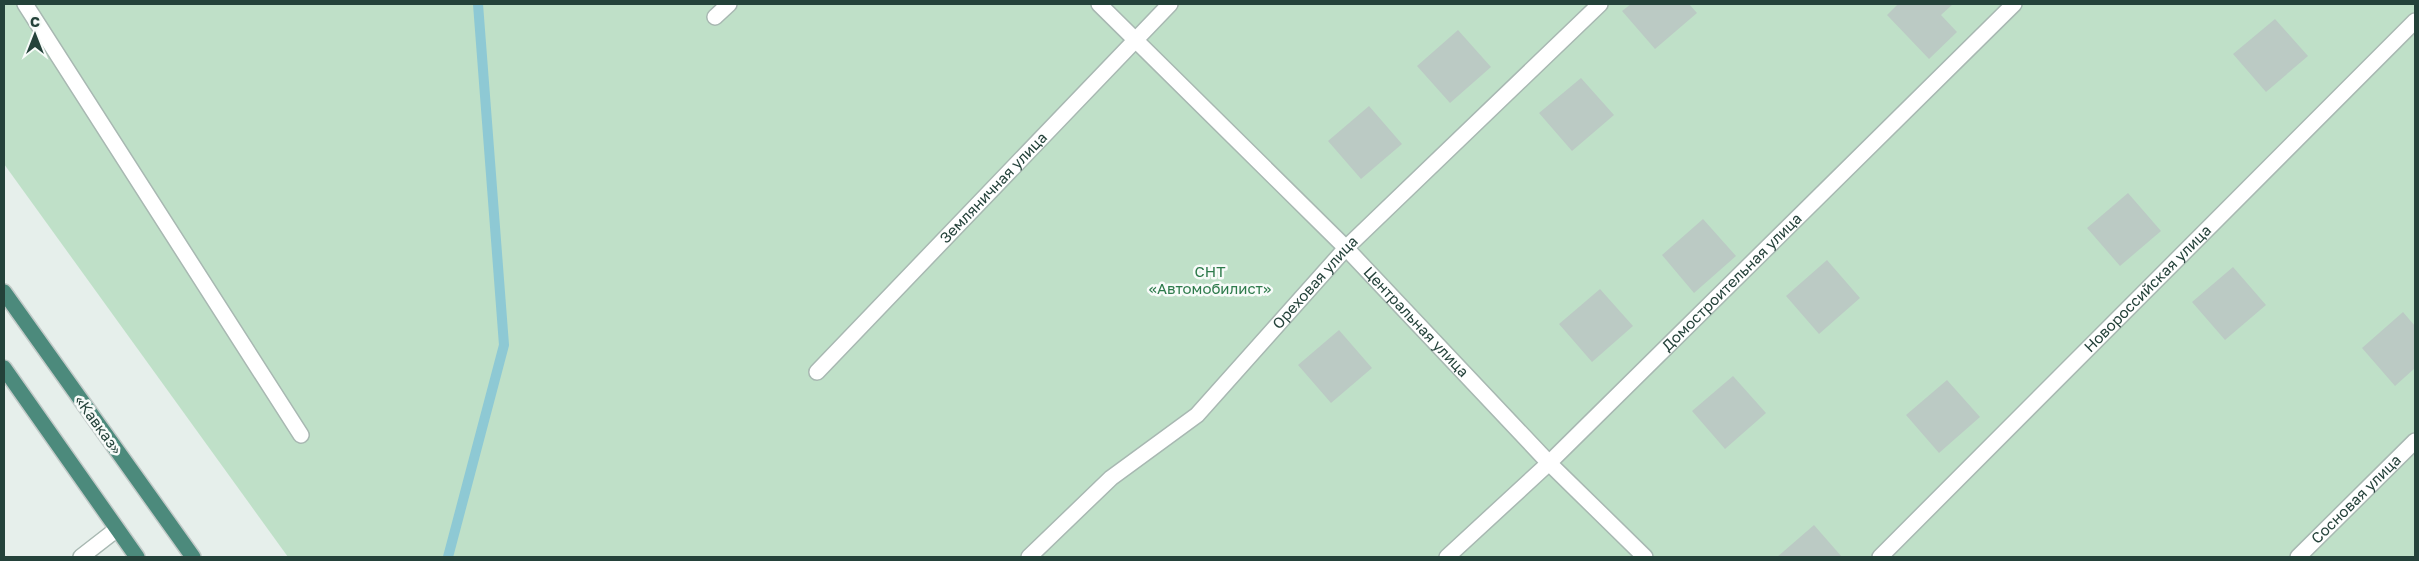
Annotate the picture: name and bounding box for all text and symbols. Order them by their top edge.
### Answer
north arrow [10,10,60,60]
text: С [30,13,40,30]
street label: Земляничная улица [935,128,1050,247]
street label: Домостроительная улица [1658,209,1805,354]
street label: Новороссийская улица [2080,221,2214,355]
street label: Ореховая улица [1268,232,1361,332]
park label: СНТ «Автомобилист» [1149,262,1271,297]
street label: Центральная улица [1360,262,1473,380]
street label: «Кавказ» [71,391,126,457]
street label: Сосновая улица [2307,450,2404,547]

